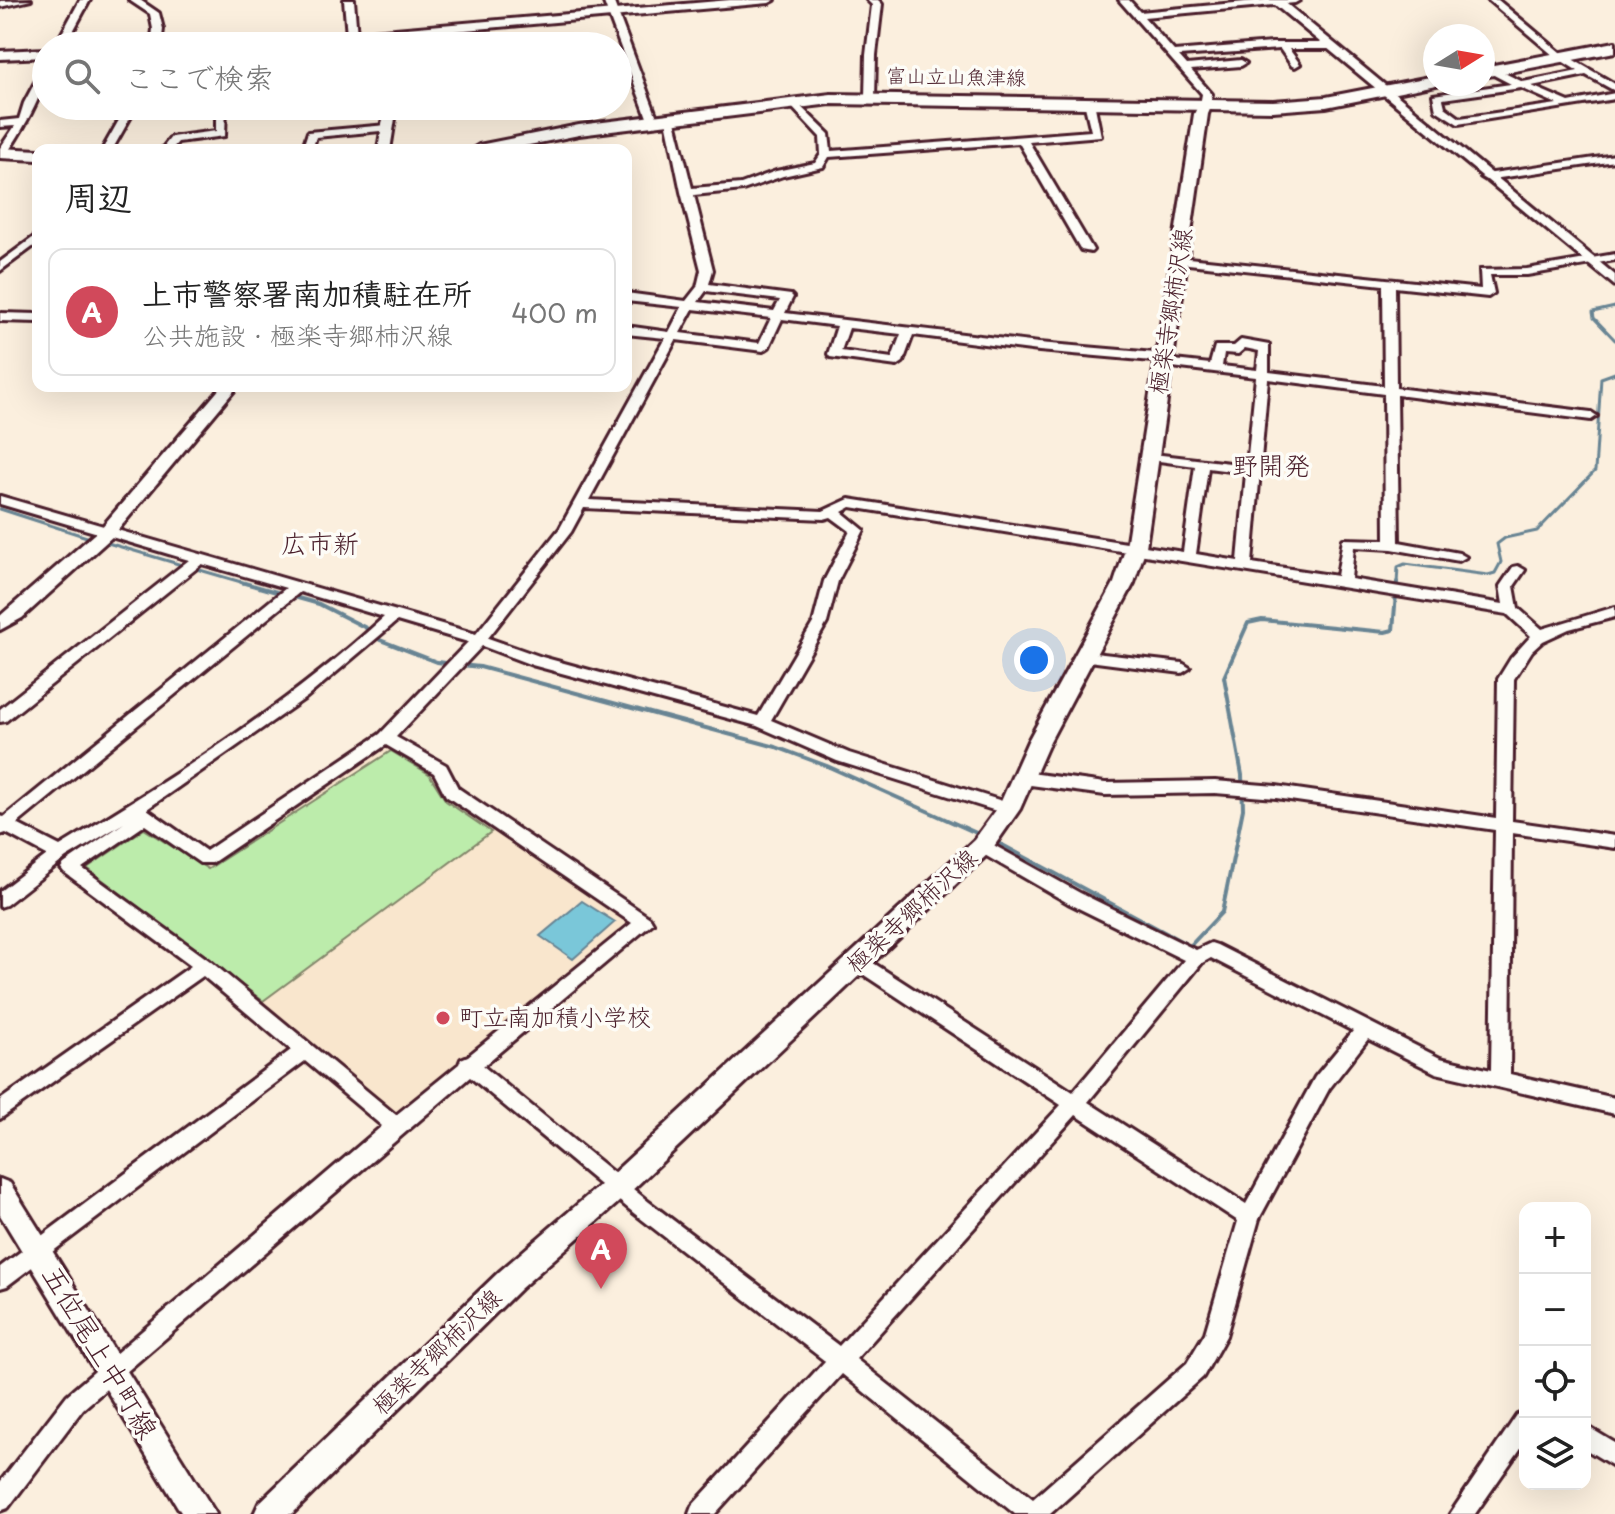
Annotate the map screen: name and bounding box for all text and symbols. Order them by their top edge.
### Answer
north arrow [1423,24,1495,96]
search box [32,32,632,120]
icon: search [60,54,104,98]
text: ここで検索 [124,54,274,99]
street label: 富山立山魚津線 [886,60,1026,92]
text: 周辺 [64,170,132,222]
street label: 極楽寺郷柿沢線 [1138,225,1200,396]
text: 上市警察署南加積駐在所 [142,270,472,315]
text: A [82,293,102,332]
text: 400 m [511,293,598,332]
text: 公共施設 · 極楽寺郷柿沢線 [142,315,452,354]
district label: 野開発 [1232,445,1310,484]
district label: 広市新 [281,523,359,562]
your location [1014,640,1054,680]
street label: 極楽寺郷柿沢線 [837,839,984,980]
place label: 町立南加積小学校 [459,998,651,1034]
marker: 町立南加積小学校 [434,1009,452,1027]
map controls [1519,1202,1591,1490]
button: + [1519,1202,1591,1274]
pin: A [575,1223,627,1289]
street label: 五位尾上中町線 [32,1256,170,1446]
button: − [1519,1274,1591,1346]
street label: 極楽寺郷柿沢線 [363,1279,509,1422]
button: locate [1519,1346,1591,1418]
button: layers [1519,1418,1591,1490]

